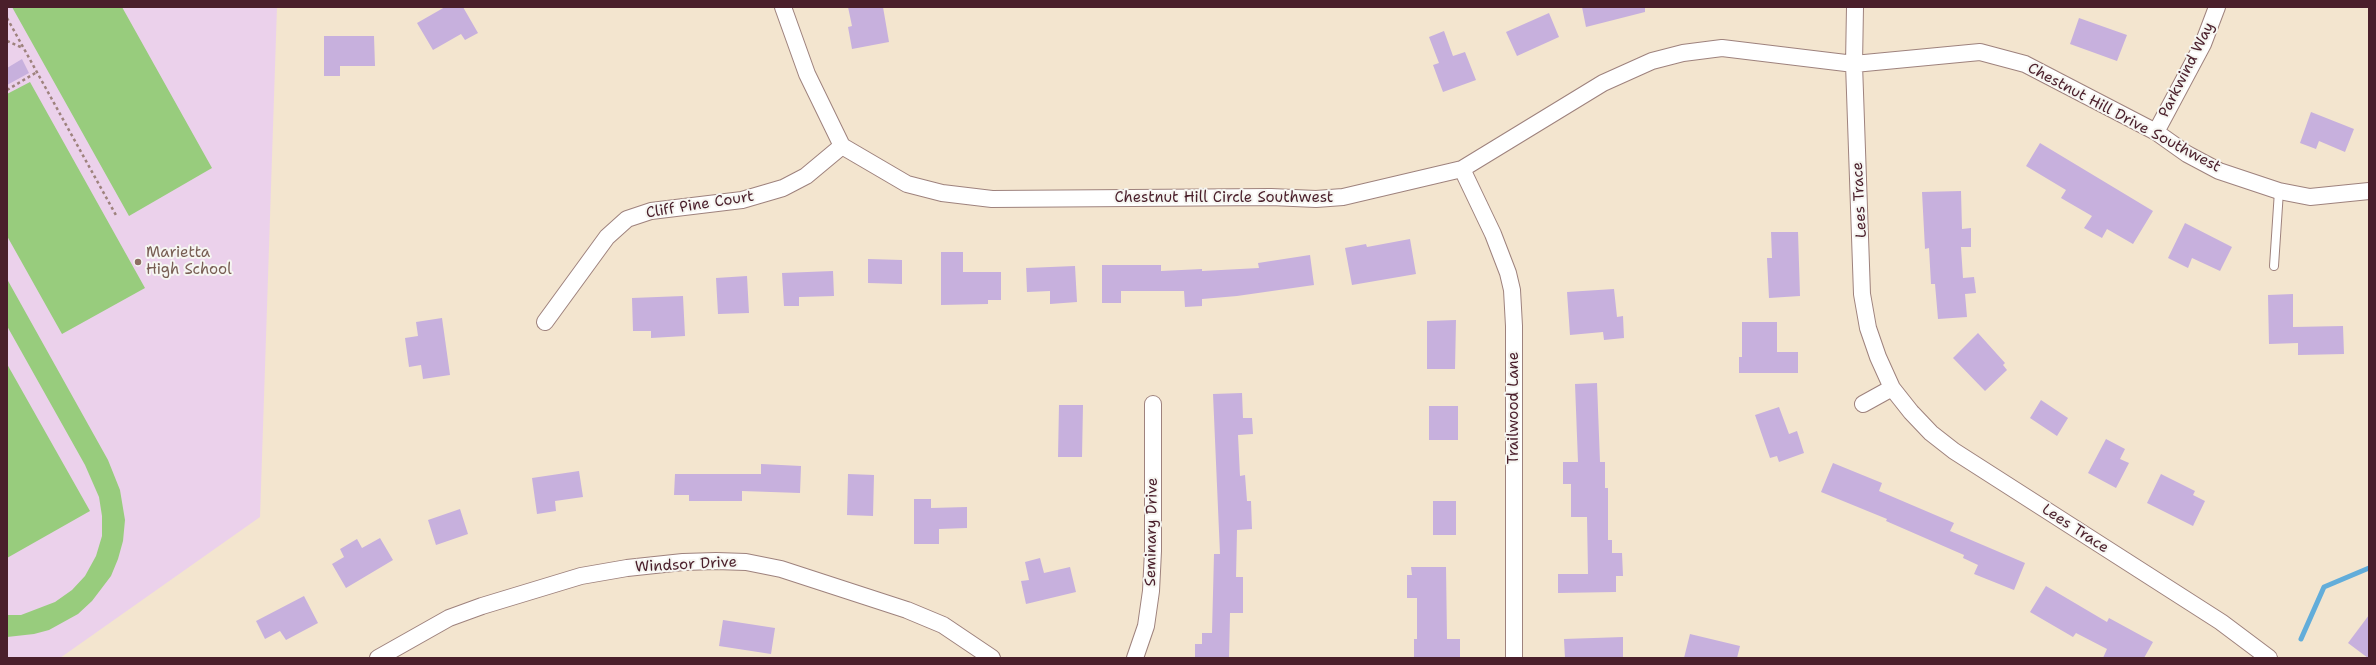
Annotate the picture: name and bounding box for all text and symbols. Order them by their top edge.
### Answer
street label: Parkwind Way [2155,19,2219,121]
street label: Chestnut Hill Drive Southwest [2024,59,2224,177]
street label: Lees Trace [1849,162,1871,238]
street label: Cliff Pine Court [645,188,755,222]
street label: Chestnut Hill Circle Southwest [1115,189,1333,207]
place label: Marietta High School [146,244,232,279]
marker: Marietta High School [133,257,143,267]
street label: Trailwood Lane [1505,352,1523,464]
street label: Seminary Drive [1142,477,1162,587]
street label: Lees Trace [2038,501,2112,557]
street label: Windsor Drive [635,553,737,577]

